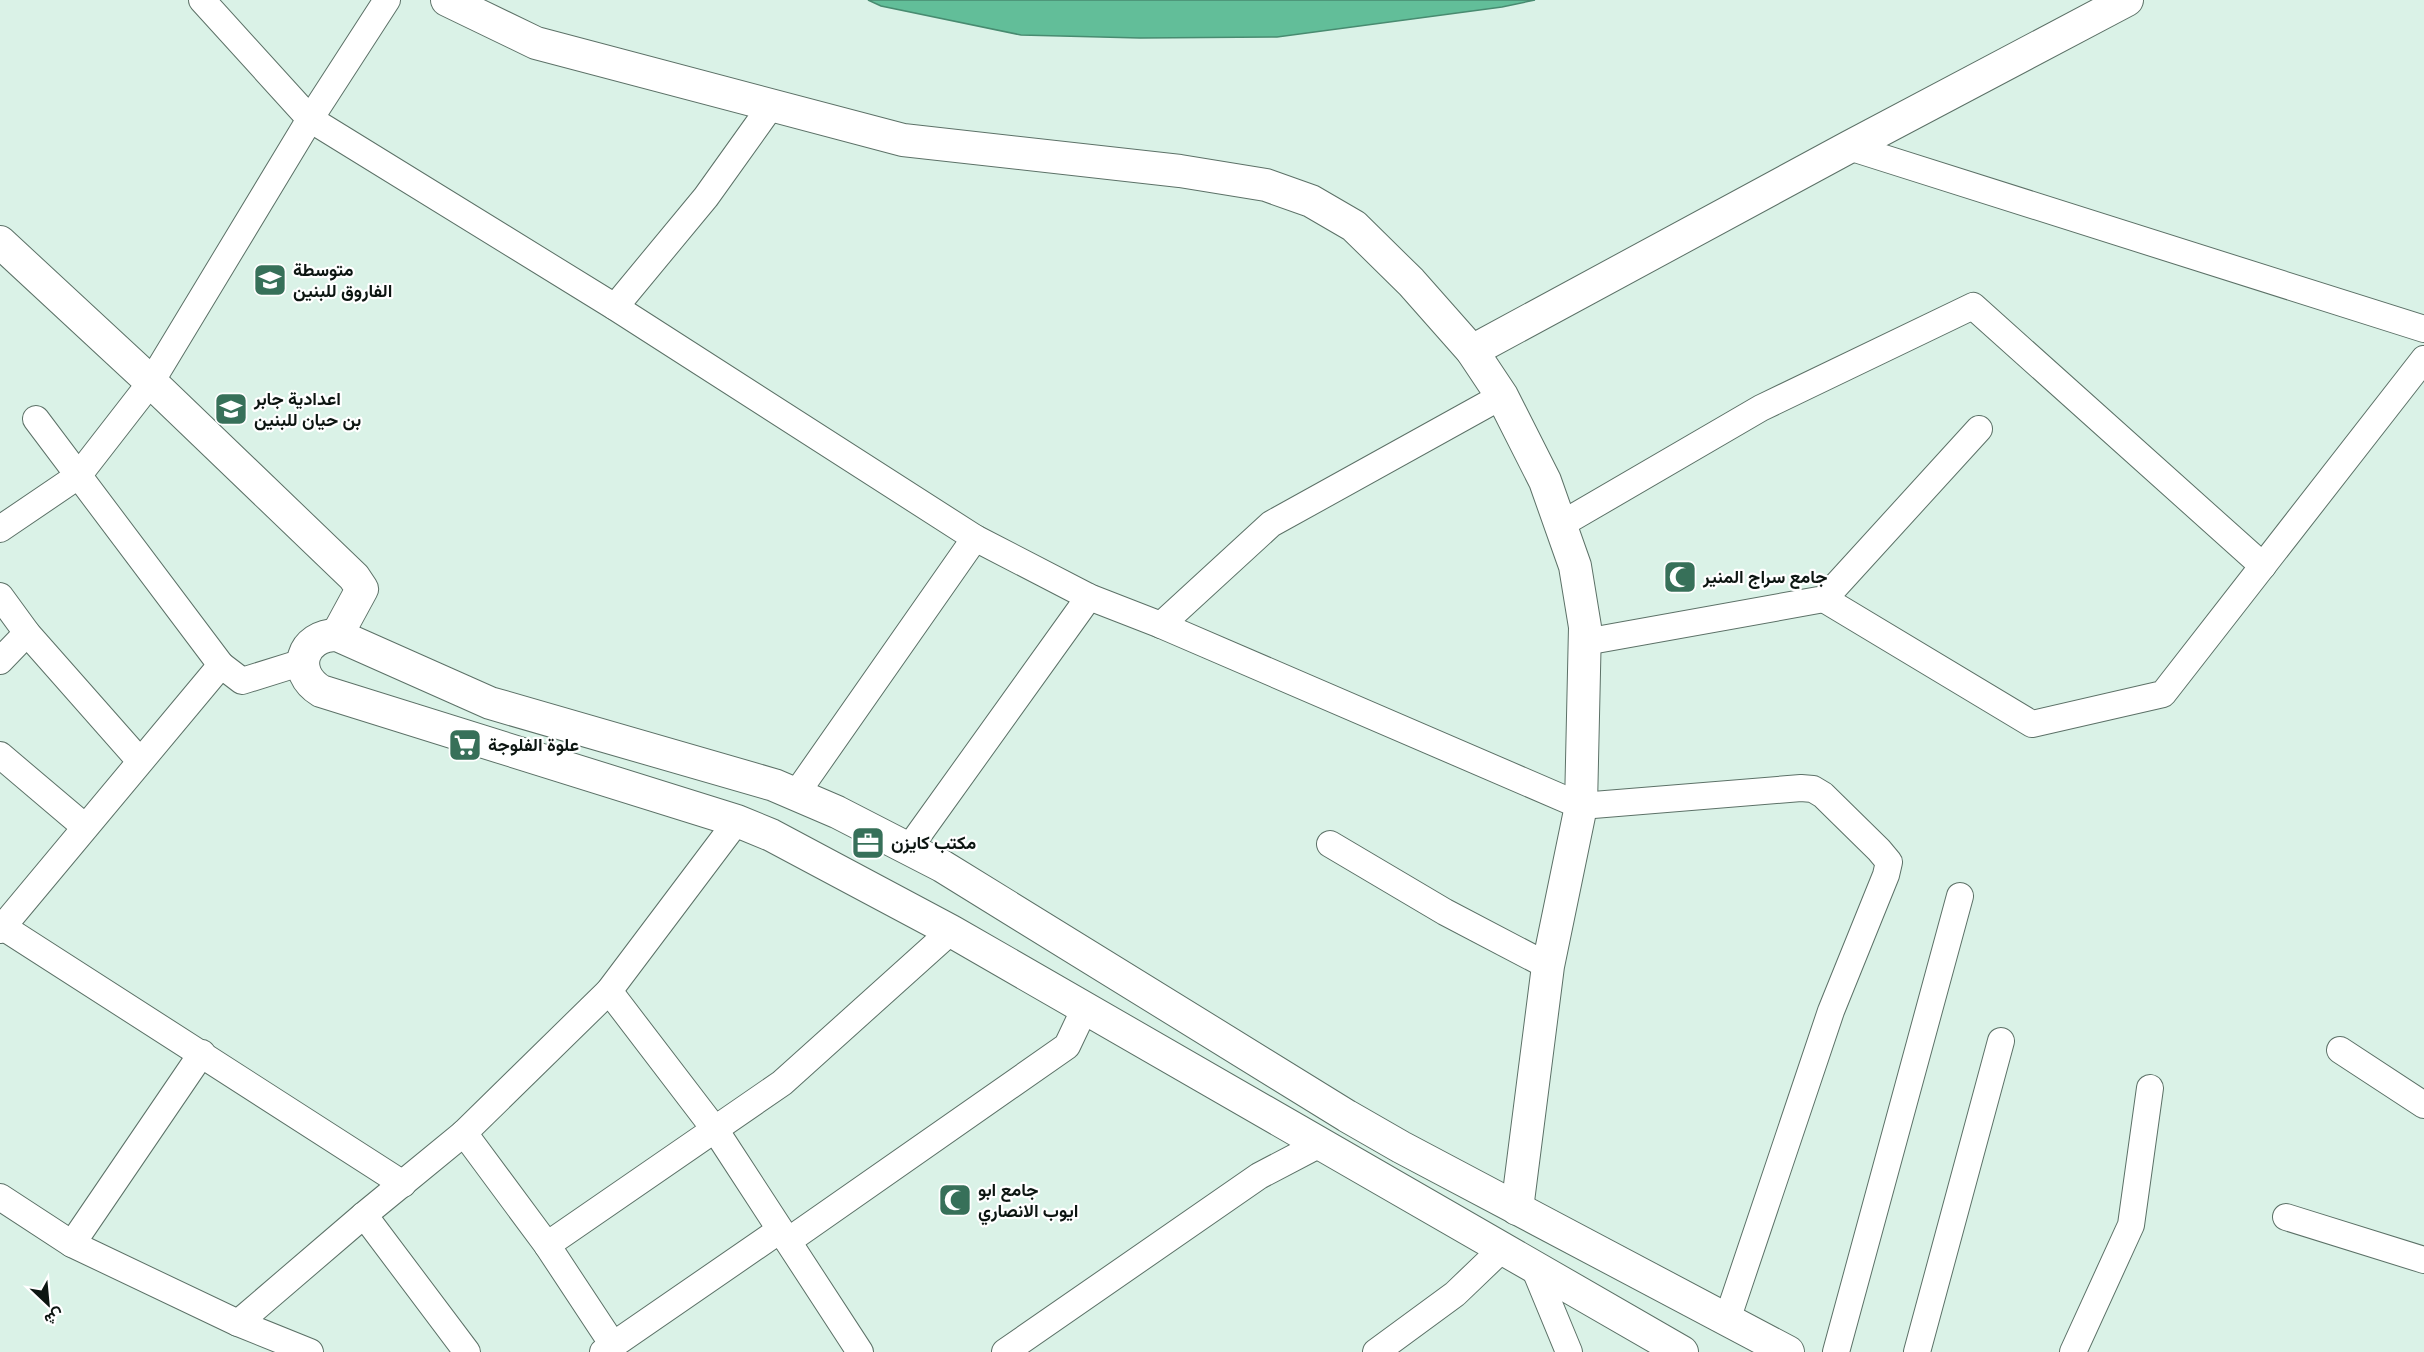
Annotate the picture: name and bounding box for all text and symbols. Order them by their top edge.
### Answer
place label: متوسطة الفاروق للبنين [293,258,392,303]
school or university icon: متوسطة الفاروق للبنين [252,262,288,298]
place label: اعدادية جابر بن حيان للبنين [253,387,361,432]
school or university icon: اعدادية جابر بن حيان للبنين [213,391,249,427]
mosque icon: جامع سراج المنير [1662,559,1698,595]
place label: جامع سراج المنير [1702,565,1828,589]
supermarket icon: علوة الفلوجة [447,727,483,763]
place label: علوة الفلوجة [488,733,579,757]
office icon: مكتب كايزن [850,825,886,861]
place label: مكتب كايزن [891,831,976,855]
place label: جامع ابو ايوب الانصاري [978,1178,1078,1226]
mosque icon: جامع ابو ايوب الانصاري [937,1182,973,1218]
north arrow [18,1274,78,1334]
text: ش [41,1303,68,1331]

